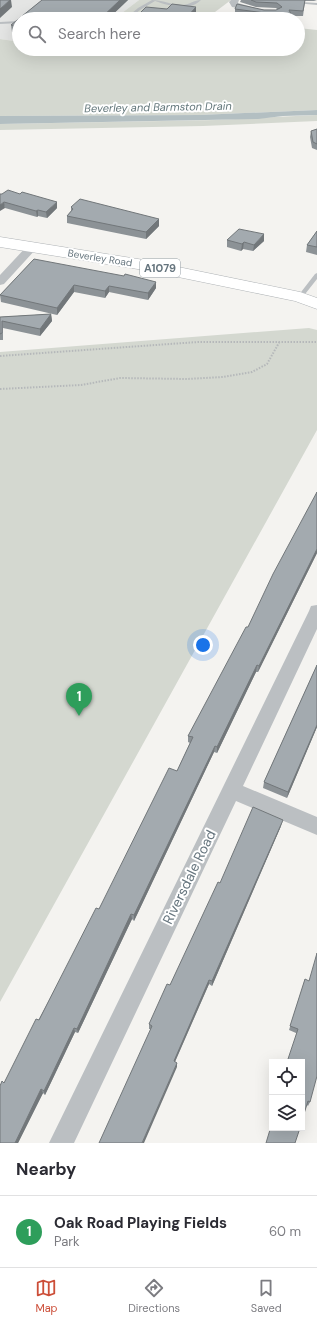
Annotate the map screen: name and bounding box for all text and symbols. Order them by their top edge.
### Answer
search box [12,12,305,56]
icon: search [26,23,48,45]
text: Search here [58,24,141,44]
water label: Beverley and Barmston Drain [84,99,232,115]
street label: Beverley Road [67,246,133,270]
road number: A1079 [140,259,180,277]
your location [193,635,213,655]
pin: 1 [66,683,92,716]
street label: Riversdale Road [158,827,220,927]
map controls [269,1059,305,1131]
button: locate [269,1059,305,1095]
button: layers [269,1095,305,1131]
text: Nearby [16,1158,76,1180]
text: Oak Road Playing Fields [54,1213,227,1233]
text: 1 [27,1223,31,1240]
text: 60 m [269,1223,301,1240]
text: Park [54,1233,80,1250]
tab: Map [35,1277,58,1315]
tab: Directions [128,1277,180,1315]
tab: Saved [251,1277,282,1315]

